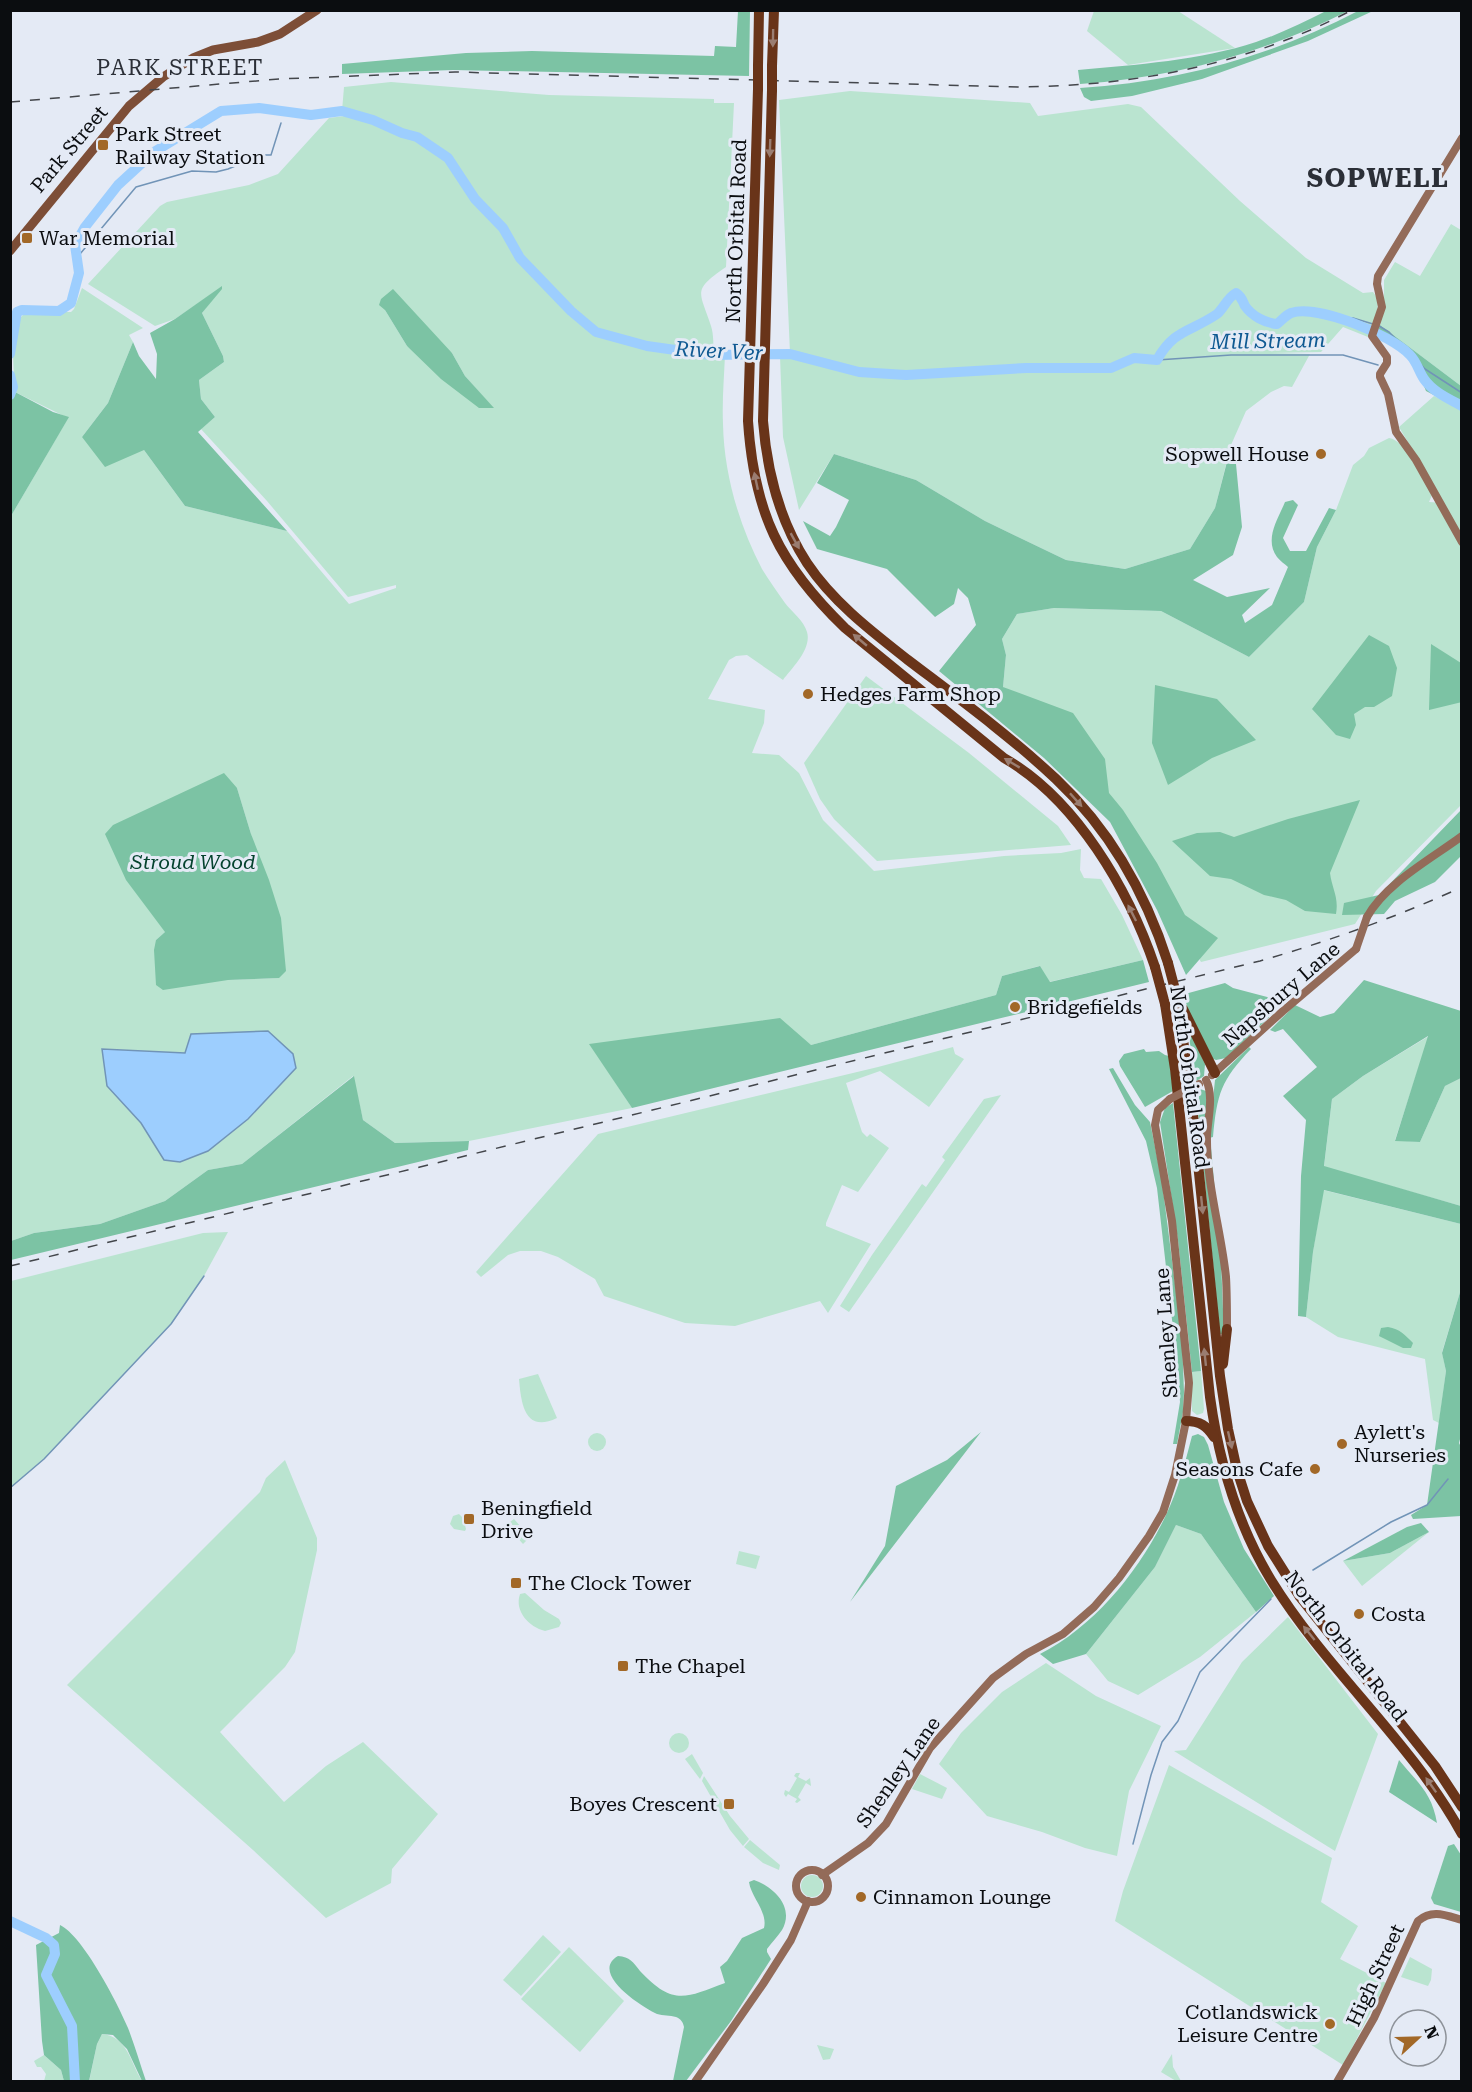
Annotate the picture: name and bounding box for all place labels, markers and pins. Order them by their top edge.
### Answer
place label: Park Street Railway Station [115,122,265,169]
marker: Park Street Railway Station [96,138,110,152]
place label: War Memorial [39,226,175,250]
marker: War Memorial [20,231,34,245]
place label: Sopwell House [1165,442,1309,466]
marker: Sopwell House [1314,447,1328,461]
place label: Hedges Farm Shop [820,682,1001,706]
marker: Hedges Farm Shop [801,687,815,701]
place label: Bridgefields [1027,995,1142,1019]
marker: Bridgefields [1008,1000,1022,1014]
place label: Aylett's Nurseries [1354,1420,1446,1467]
marker: Aylett's Nurseries [1335,1437,1349,1451]
place label: Seasons Cafe [1176,1457,1303,1481]
marker: Seasons Cafe [1308,1462,1322,1476]
place label: Beningfield Drive [481,1496,592,1543]
marker: Beningfield Drive [462,1512,476,1526]
place label: The Clock Tower [528,1571,691,1595]
marker: The Clock Tower [509,1576,523,1590]
place label: Costa [1371,1602,1426,1626]
marker: Costa [1352,1607,1366,1621]
place label: The Chapel [635,1654,745,1678]
marker: The Chapel [616,1659,630,1673]
place label: Boyes Crescent [569,1792,718,1816]
marker: Boyes Crescent [722,1797,736,1811]
place label: Cinnamon Lounge [873,1885,1051,1909]
marker: Cinnamon Lounge [854,1890,868,1904]
place label: Cotlandswick Leisure Centre [1177,2000,1318,2047]
marker: Cotlandswick Leisure Centre [1323,2017,1337,2031]

